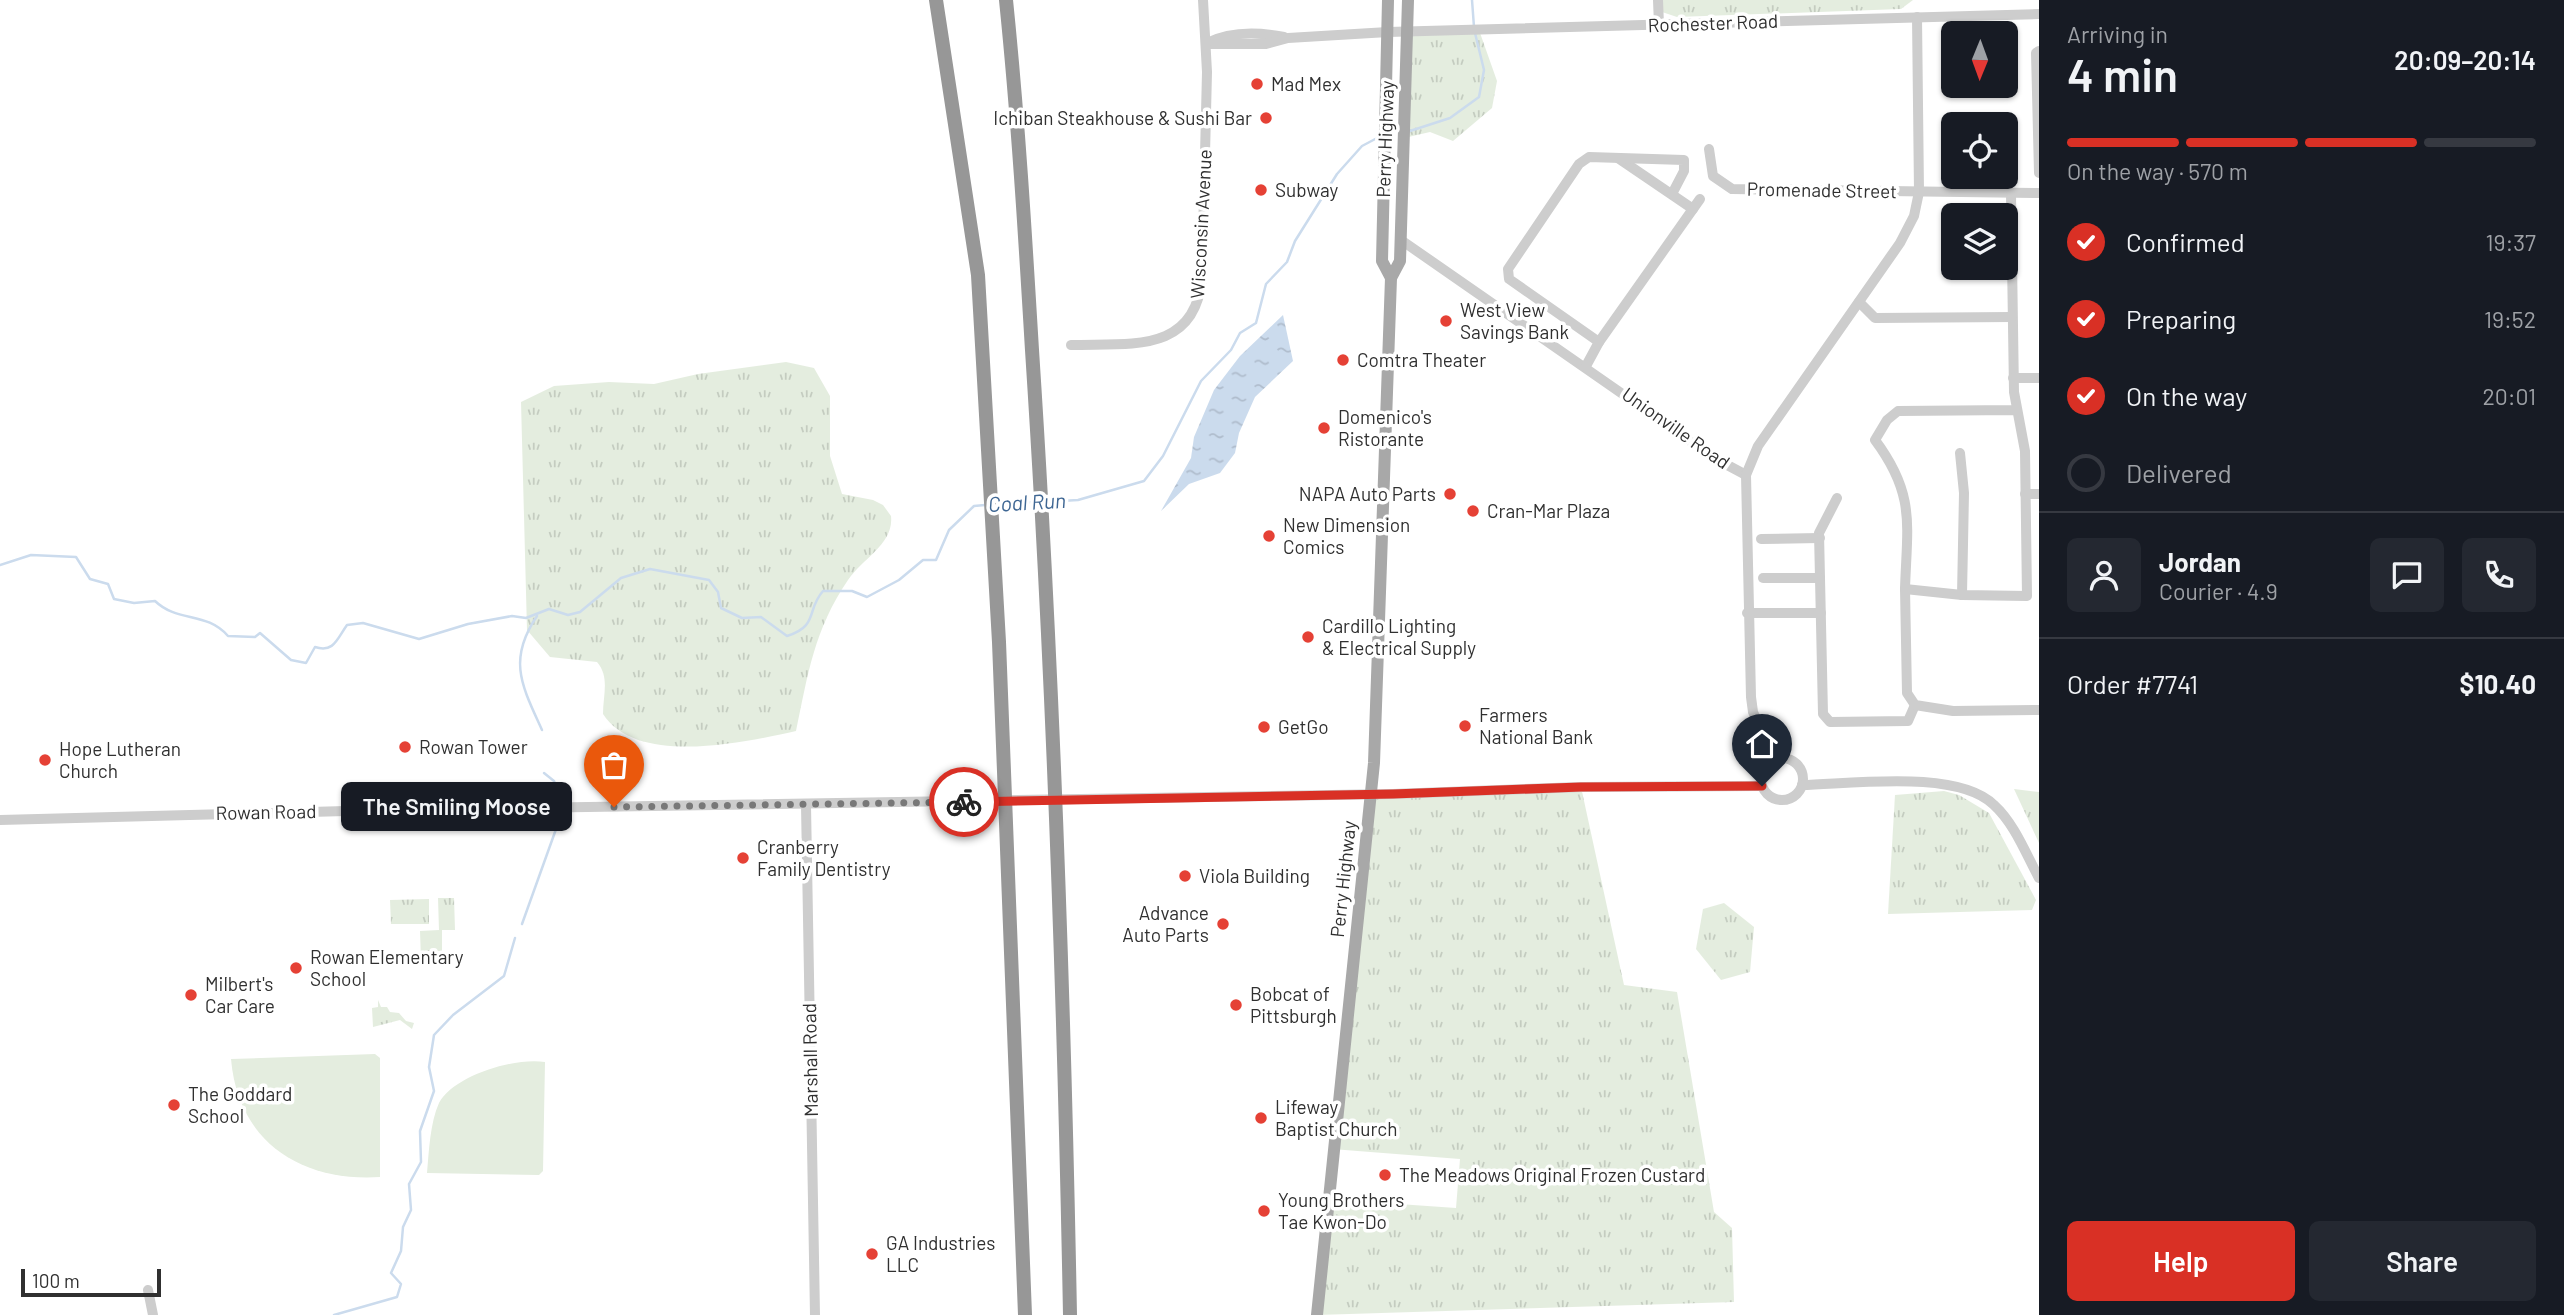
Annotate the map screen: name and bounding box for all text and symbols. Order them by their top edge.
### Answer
street label: Rochester Road [1647,9,1779,36]
text: Arriving in [2067,20,2168,48]
north arrow [1941,21,2018,98]
map controls [1941,21,2018,280]
text: 20:09–20:14 [2394,44,2536,75]
text: 4 min [2067,46,2178,101]
place label: Mad Mex [1271,72,1341,95]
marker: Mad Mex [1249,76,1265,92]
street label: Perry Highway [1371,80,1398,198]
place label: Ichiban Steakhouse & Sushi Bar [993,106,1252,129]
marker: Ichiban Steakhouse & Sushi Bar [1258,110,1274,126]
button: locate [1941,112,2018,189]
street label: Wisconsin Avenue [1185,149,1216,299]
text: On the way · 570 m [2067,157,2248,185]
street label: Promenade Street [1747,177,1897,202]
place label: Subway [1275,178,1339,201]
marker: Subway [1253,182,1269,198]
button: layers [1941,203,2018,280]
icon: check [2067,223,2105,261]
text: Confirmed [2126,226,2245,257]
text: 19:37 [2485,228,2536,256]
place label: West View Savings Bank [1460,298,1569,343]
icon: check [2067,300,2105,338]
text: Preparing [2126,303,2236,334]
text: 19:52 [2484,305,2536,333]
marker: West View Savings Bank [1438,313,1454,329]
place label: Comtra Theater [1357,348,1486,371]
marker: Comtra Theater [1335,352,1351,368]
icon: check [2067,377,2105,415]
text: On the way [2126,380,2247,411]
street label: Unionville Road [1618,382,1735,473]
text: 20:01 [2482,382,2536,410]
place label: Domenico's Ristorante [1338,405,1432,450]
marker: Domenico's Ristorante [1316,420,1332,436]
text: Delivered [2126,457,2232,488]
place label: NAPA Auto Parts [1299,482,1436,505]
marker: NAPA Auto Parts [1442,486,1458,502]
water label: Coal Run [987,487,1066,516]
place label: Cran-Mar Plaza [1487,499,1610,522]
marker: Cran-Mar Plaza [1465,503,1481,519]
place label: New Dimension Comics [1283,513,1410,558]
marker: New Dimension Comics [1261,528,1277,544]
button: person [2067,538,2141,612]
button: chat [2370,538,2444,612]
button: phone [2462,538,2536,612]
text: Jordan [2159,546,2241,577]
text: Courier · 4.9 [2159,577,2278,605]
place label: Cardillo Lighting & Electrical Supply [1322,614,1476,659]
marker: Cardillo Lighting & Electrical Supply [1300,629,1316,645]
text: Order #7741 [2067,668,2198,699]
text: $10.40 [2460,668,2536,699]
place label: Farmers National Bank [1479,703,1593,748]
pin [1732,714,1792,786]
place label: GetGo [1278,715,1329,738]
marker: Farmers National Bank [1457,718,1473,734]
marker: GetGo [1256,719,1272,735]
icon: home [1743,725,1781,763]
place label: Rowan Tower [419,735,528,758]
pin [584,735,644,807]
place label: Hope Lutheran Church [59,737,181,782]
marker: Rowan Tower [397,739,413,755]
icon: bag [595,746,633,784]
marker: Hope Lutheran Church [37,752,53,768]
courier [929,767,999,837]
callout: The Smiling Moose [341,782,572,832]
icon: bike [945,783,983,821]
text: The Smiling Moose [362,792,551,820]
street label: Rowan Road [215,799,317,824]
street label: Perry Highway [1325,819,1360,938]
place label: Cranberry Family Dentistry [757,835,891,880]
marker: Cranberry Family Dentistry [735,850,751,866]
place label: Viola Building [1199,864,1310,887]
marker: Viola Building [1177,868,1193,884]
place label: Advance Auto Parts [1122,901,1209,946]
marker: Advance Auto Parts [1215,916,1231,932]
place label: Rowan Elementary School [310,945,464,990]
marker: Rowan Elementary School [288,960,304,976]
place label: Milbert's Car Care [205,972,275,1017]
place label: Bobcat of Pittsburgh [1250,982,1337,1027]
marker: Milbert's Car Care [183,987,199,1003]
marker: Bobcat of Pittsburgh [1228,997,1244,1013]
street label: Marshall Road [797,1003,822,1117]
place label: The Goddard School [188,1082,292,1127]
place label: Lifeway Baptist Church [1275,1095,1398,1140]
marker: The Goddard School [166,1097,182,1113]
marker: Lifeway Baptist Church [1253,1110,1269,1126]
place label: The Meadows Original Frozen Custard [1399,1163,1705,1186]
marker: The Meadows Original Frozen Custard [1377,1167,1393,1183]
place label: Young Brothers Tae Kwon-Do [1278,1188,1404,1233]
marker: Young Brothers Tae Kwon-Do [1256,1203,1272,1219]
button: Help [2067,1221,2295,1301]
button: Share [2309,1221,2536,1301]
place label: GA Industries LLC [886,1231,995,1276]
marker: GA Industries LLC [864,1246,880,1262]
scale bar [21,1266,161,1298]
text: 100 m [32,1269,80,1292]

